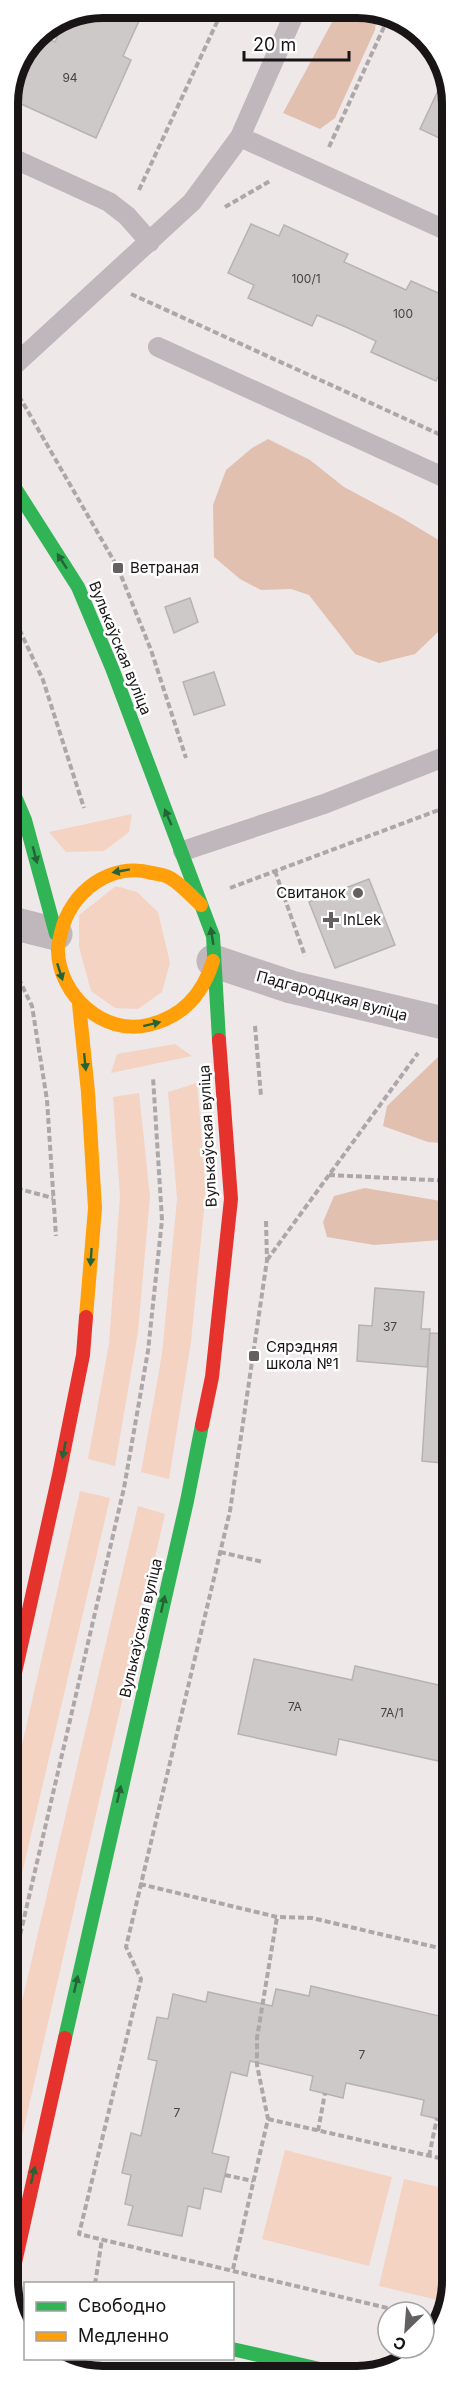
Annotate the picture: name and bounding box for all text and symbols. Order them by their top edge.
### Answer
scale bar [244,24,349,62]
text: 20 m [253,34,296,55]
house number: 94 [62,70,78,85]
house number: 100/1 [291,271,321,286]
house number: 100 [393,306,413,321]
one-way arrow [56,553,67,569]
place label: Ветраная [130,558,199,577]
marker: Ветраная [111,561,125,575]
street label: Вулькаўская вуліца [85,578,156,717]
one-way arrow [163,808,173,826]
one-way arrow [30,846,40,864]
one-way arrow [111,867,130,876]
place label: Свитанок [276,883,346,902]
marker: Свитанок [351,886,365,900]
place label: InLek [343,910,382,929]
marker: InLek [324,913,338,927]
one-way arrow [207,926,216,945]
one-way arrow [55,963,65,981]
street label: Падгародцкая вуліца [255,966,410,1025]
one-way arrow [143,1019,161,1029]
one-way arrow [80,1053,90,1072]
street label: Вулькаўская вуліца [194,1064,221,1208]
one-way arrow [86,1247,96,1266]
house number: 37 [383,1319,397,1334]
place label: Сярэдняя школа №1 [266,1337,339,1373]
marker: Сярэдняя школа №1 [247,1349,261,1363]
one-way arrow [59,1440,68,1459]
street label: Вулькаўская вуліца [115,1556,166,1699]
one-way arrow [159,1595,169,1614]
house number: 7А [288,1699,302,1714]
house number: 7А/1 [380,1705,404,1720]
one-way arrow [115,1785,125,1804]
one-way arrow [72,1975,82,1994]
house number: 7 [359,2047,366,2062]
house number: 7 [174,2105,181,2120]
one-way arrow [29,2165,38,2184]
legend [24,2282,234,2360]
text: Свободно [78,2295,166,2316]
north arrow [376,2300,436,2360]
text: Медленно [78,2325,169,2346]
text: С [390,2332,409,2355]

